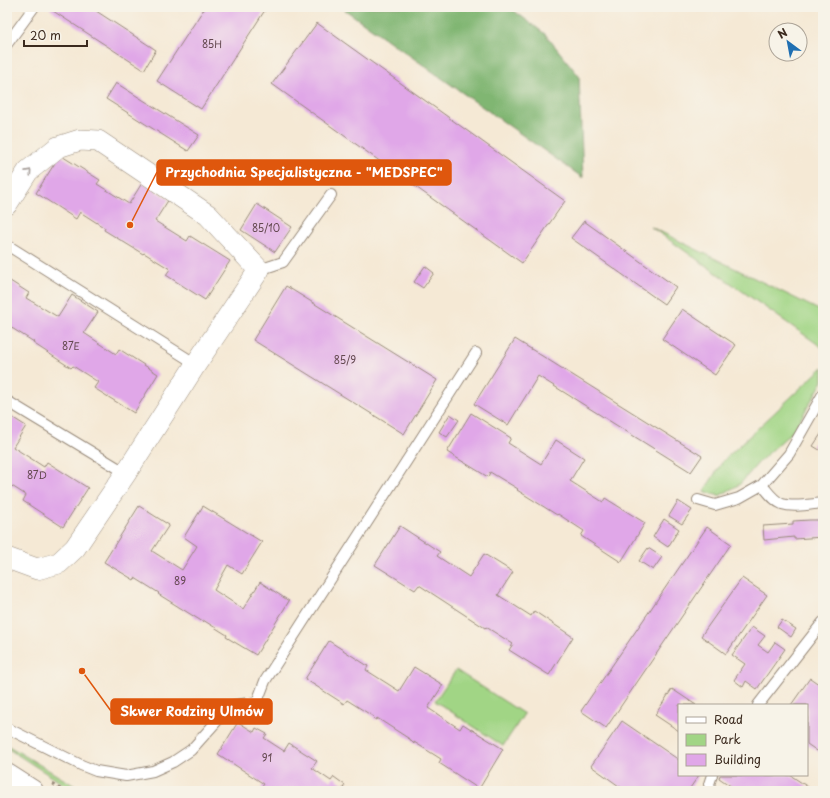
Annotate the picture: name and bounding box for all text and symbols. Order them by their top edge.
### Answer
scale bar [24,22,87,48]
north arrow [768,22,808,62]
text: N [774,23,791,43]
text: 20 m [30,26,61,44]
house number: 85H [202,36,222,51]
callout: Przychodnia Specjalistyczna - "MEDSPEC" [157,160,451,185]
text: Przychodnia Specjalistyczna - "MEDSPEC" [165,162,443,181]
one-way arrow [24,169,31,177]
house number: 85/10 [252,220,280,235]
house number: 87E [62,338,80,353]
house number: 85/9 [334,352,356,367]
house number: 87D [27,467,47,482]
house number: 89 [174,573,186,588]
callout: Skwer Rodziny Ulmów [111,699,272,724]
text: Skwer Rodziny Ulmów [120,701,264,720]
legend [678,704,808,776]
text: Road [714,710,743,728]
text: Park [714,730,741,748]
house number: 91 [262,750,272,765]
text: Building [714,750,761,768]

